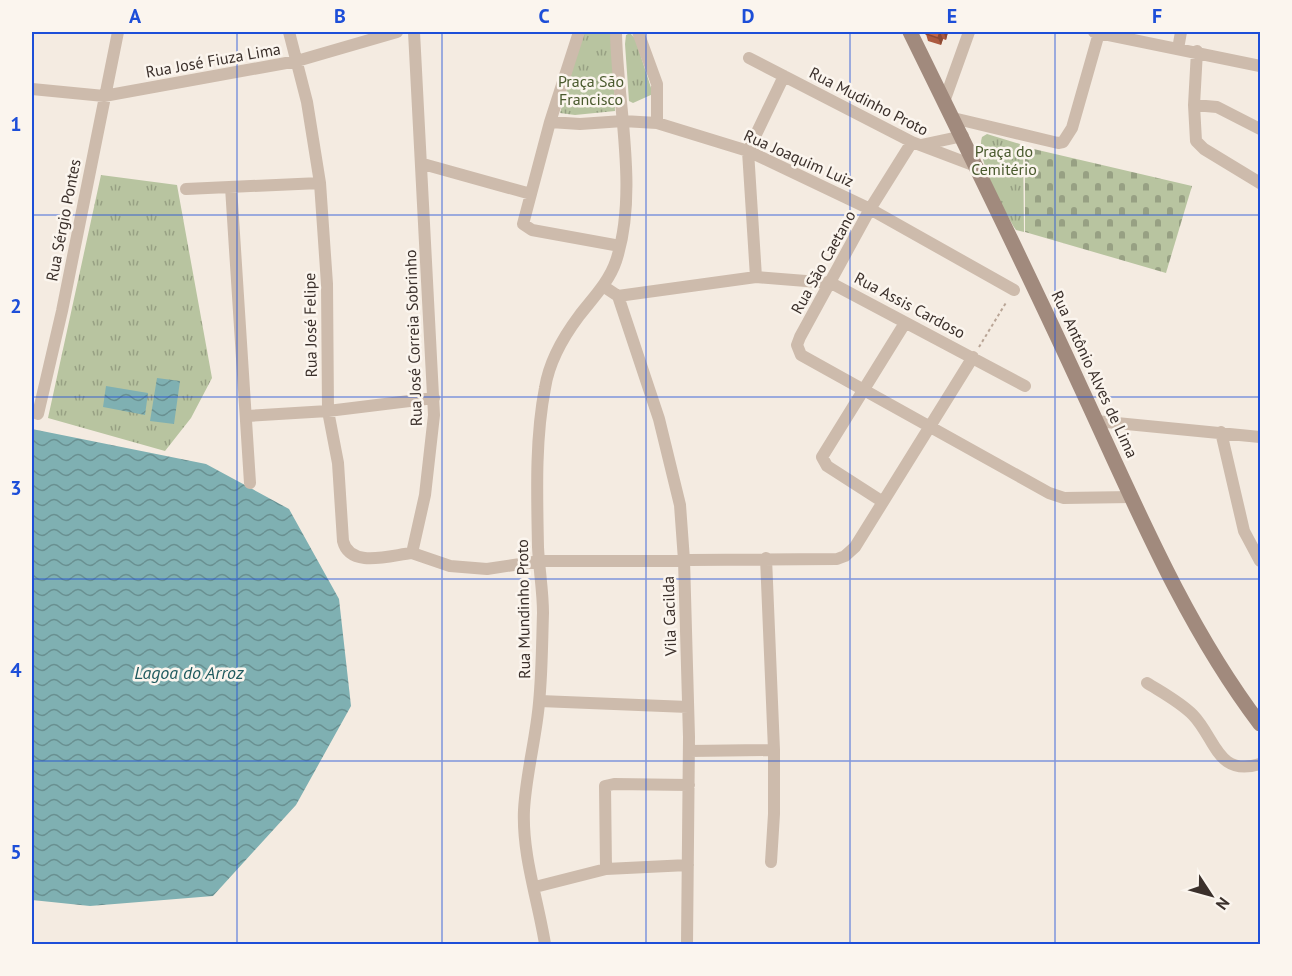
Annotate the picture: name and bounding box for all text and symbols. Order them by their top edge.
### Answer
text: A [129,3,142,29]
text: B [334,3,346,29]
text: C [538,3,550,29]
text: D [742,3,755,29]
text: E [947,3,957,29]
text: F [1152,3,1162,29]
street label: Rua José Fiuza Lima [144,38,282,82]
street label: Rua Mudinho Proto [806,62,932,140]
park label: Praça São Francisco [558,71,624,109]
text: 1 [10,111,22,137]
street label: Rua Joaquim Luiz [741,125,857,191]
park label: Praça do Cemitério [971,141,1037,179]
street label: Rua Sérgio Pontes [41,157,85,283]
street label: Rua São Caetano [786,207,860,317]
street label: Rua José Correia Sobrinho [400,249,426,427]
street label: Rua Assis Cardoso [851,267,969,343]
street label: Rua José Felipe [299,272,321,378]
street label: Rua Antônio Alves de Lima [1047,287,1143,461]
text: 2 [10,293,22,319]
text: 3 [10,475,22,501]
street label: Rua Mundinho Proto [512,539,534,679]
street label: Vila Cacilda [658,576,680,657]
text: 4 [10,657,22,683]
water label: Lagoa do Arroz [134,661,244,684]
text: 5 [10,839,22,865]
north arrow [1181,865,1241,925]
text: N [1212,894,1234,914]

